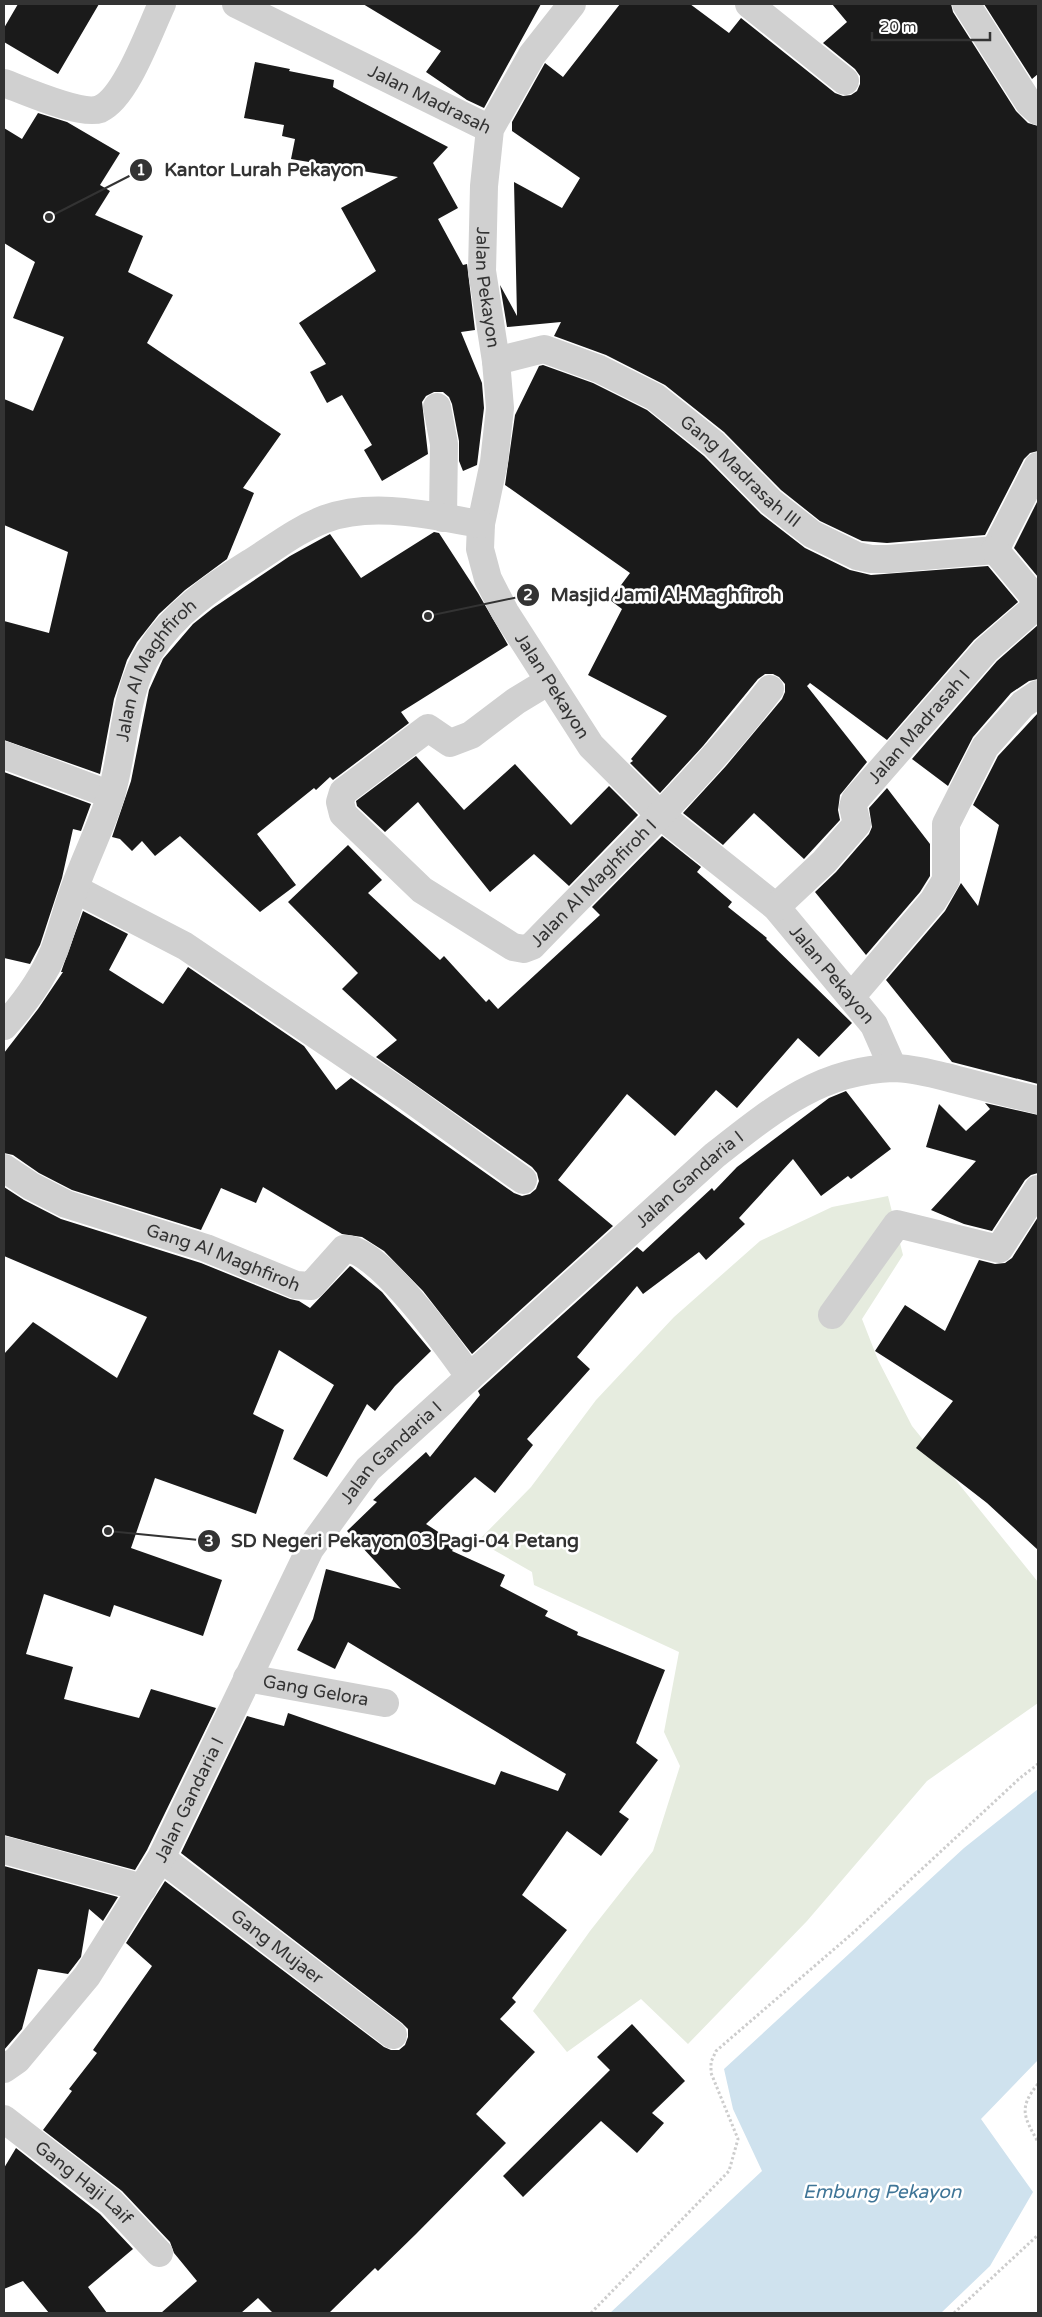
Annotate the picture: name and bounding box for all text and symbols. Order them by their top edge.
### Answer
scale bar [872,10,990,42]
text: 20 m [880,18,917,36]
street label: Jalan Madrasah [365,60,495,139]
callout: Kantor Lurah Pekayon [129,153,374,187]
text: Kantor Lurah Pekayon [164,159,364,182]
text: 1 [136,161,146,179]
street label: Jalan Pekayon [471,227,505,349]
street label: Gang Madrasah III [676,410,805,532]
callout: Masjid Jami Al-Maghfiroh [515,578,792,612]
text: Masjid Jami Al-Maghfiroh [550,584,782,607]
text: 2 [523,586,533,604]
street label: Jalan Al Maghfiroh [111,594,201,743]
street label: Jalan Pekayon [510,629,595,743]
street label: Jalan Madrasah I [863,665,975,788]
street label: Jalan Al Maghfiroh I [526,814,661,952]
street label: Jalan Pekayon [785,921,879,1028]
street label: Jalan Gandaria I [631,1126,748,1233]
street label: Gang Al Maghfiroh [144,1219,303,1297]
street label: Jalan Gandaria I [335,1397,446,1508]
callout: SD Negeri Pekayon 03 Pagi-04 Petang [196,1524,589,1558]
text: SD Negeri Pekayon 03 Pagi-04 Petang [231,1530,579,1553]
text: 3 [204,1532,214,1550]
street label: Gang Gelora [261,1670,371,1711]
street label: Jalan Gandaria I [150,1734,229,1866]
street label: Gang Mujaer [226,1904,328,1989]
street label: Gang Haji Laif [30,2136,137,2229]
water label: Embung Pekayon [803,2181,962,2203]

